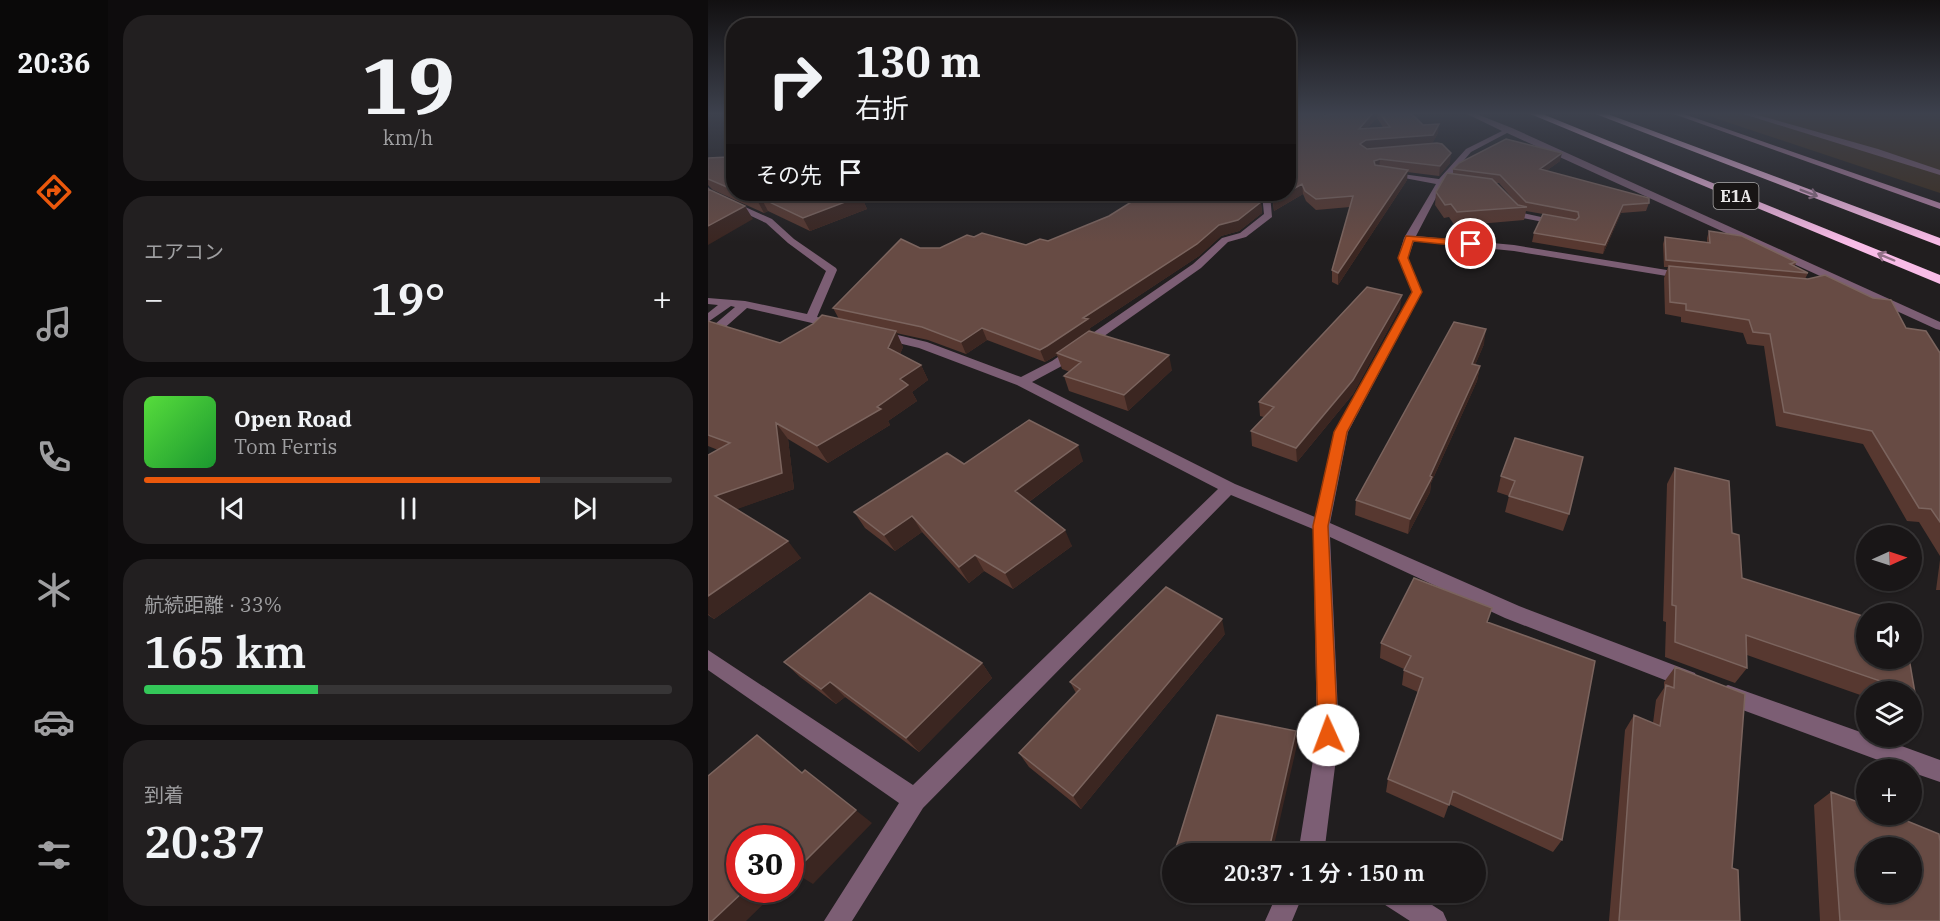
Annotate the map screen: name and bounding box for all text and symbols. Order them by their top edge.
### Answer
text: 19 [361,34,455,135]
text: 130 m [855,34,981,89]
icon: right [756,42,834,120]
text: 20:36 [18,45,90,80]
text: 右折 [855,90,909,125]
text: km/h [383,124,433,151]
icon: arrive [834,156,867,189]
text: その先 [756,160,822,189]
icon: directions [33,171,75,213]
road number: E1A [1714,183,1758,209]
one-way arrow [1799,188,1818,199]
pin [1445,218,1496,269]
icon: arrive [1454,227,1487,260]
text: エアコン [144,238,224,265]
one-way arrow [1877,251,1896,262]
text: 19° [370,269,446,327]
text: − [144,277,164,320]
text: + [652,277,672,320]
icon: music [33,303,75,345]
text: Open Road [234,404,352,433]
text: Tom Ferris [234,433,337,460]
icon: phone [33,436,75,478]
icon: previous [216,492,249,525]
icon: pause [392,492,425,525]
icon: next [568,492,601,525]
north arrow [1856,525,1922,591]
map controls [1856,525,1922,903]
icon: climate [33,569,75,611]
text: 航続距離 · 33% [144,591,282,618]
button: sound [1856,603,1922,669]
text: 165 km [144,622,306,680]
button: layers [1856,681,1922,747]
icon: car [33,701,75,743]
position arrow [1296,703,1360,767]
button: + [1856,759,1922,825]
text: 到着 [144,781,184,808]
text: 20:37 [144,812,265,870]
speed limit sign: 30 [726,825,804,903]
icon: filters [33,834,75,876]
button: − [1856,837,1922,903]
text: 20:37 · 1 分 · 150 m [1223,858,1425,887]

